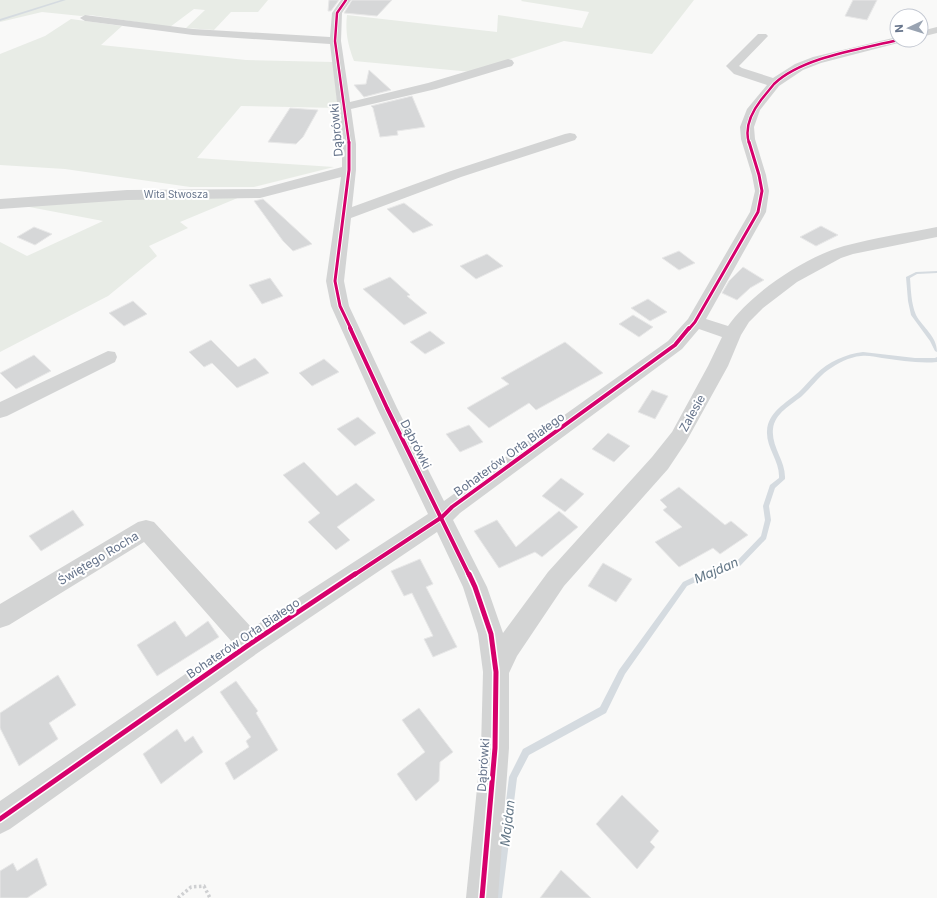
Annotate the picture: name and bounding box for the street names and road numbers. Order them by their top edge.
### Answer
street label: Dąbrówki [326,103,346,157]
street label: Wita Stwosza [144,188,208,200]
street label: Zalesie [676,392,708,434]
street label: Bohaterów Orła Białego [451,409,567,499]
street label: Dąbrówki [397,417,435,471]
street label: Świętego Rocha [55,528,141,588]
street label: Bohaterów Orła Białego [184,595,302,681]
street label: Dąbrówki [474,738,492,792]

